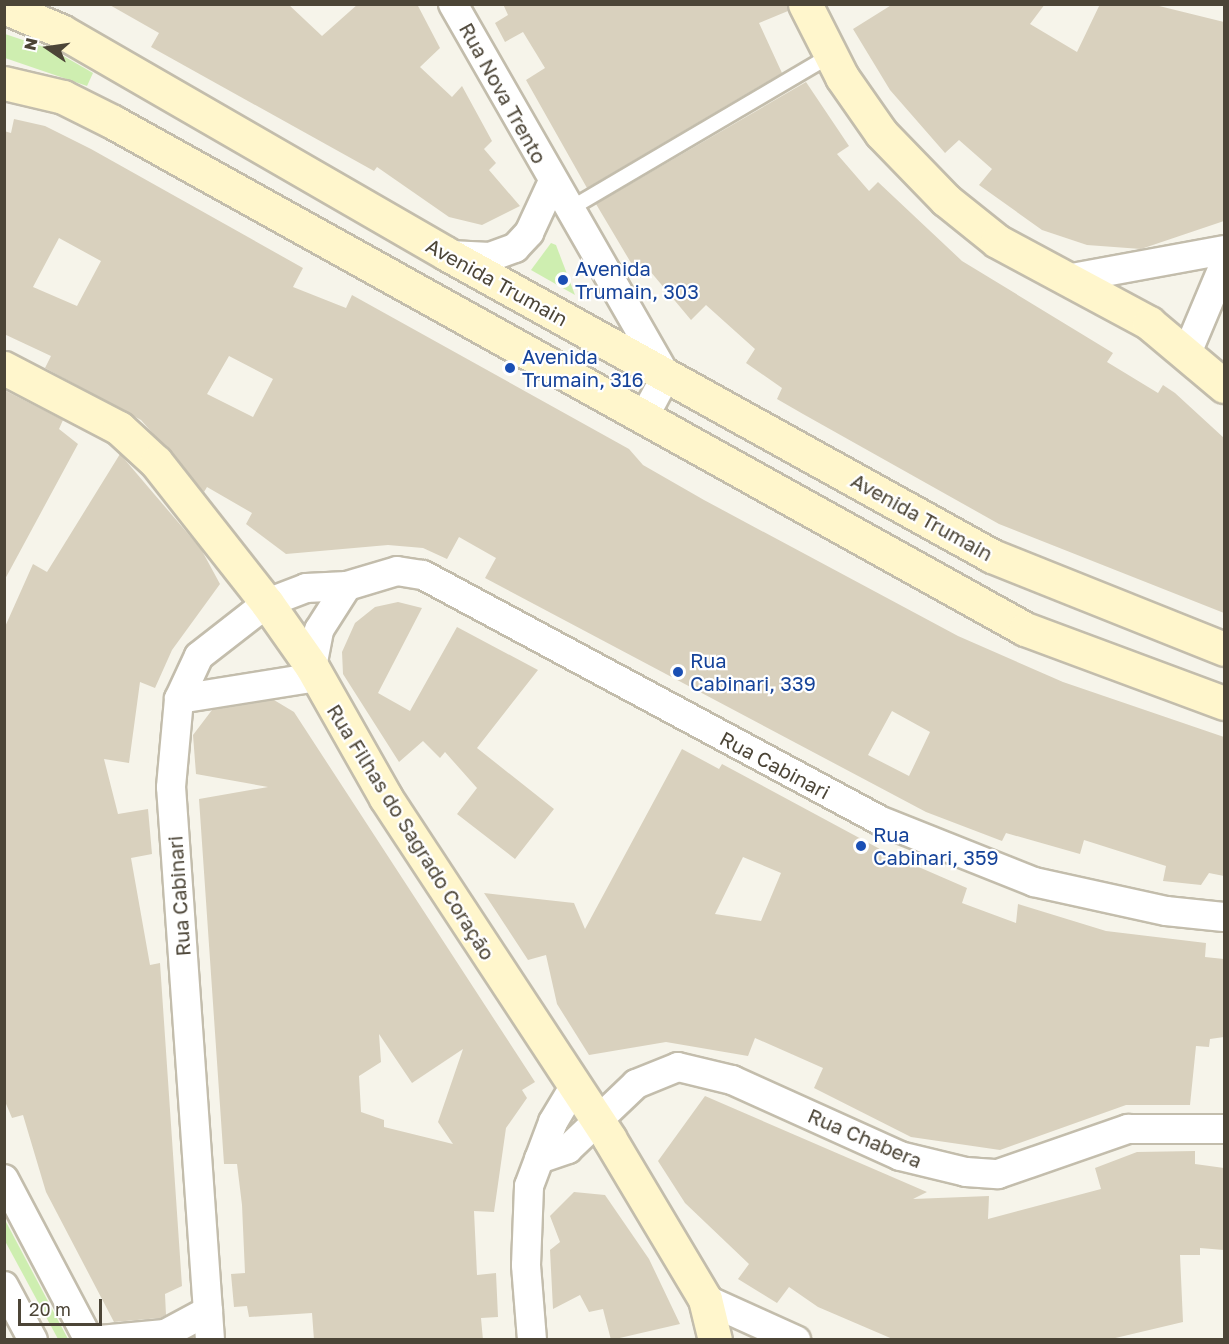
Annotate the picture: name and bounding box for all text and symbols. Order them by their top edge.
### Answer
north arrow [18,18,78,78]
street label: Rua Nova Trento [454,18,552,168]
text: N [19,36,42,52]
street label: Avenida Trumain [422,233,572,331]
place label: Avenida Trumain, 303 [575,256,699,303]
marker: Avenida Trumain, 303 [556,273,570,287]
place label: Avenida Trumain, 316 [522,344,644,391]
marker: Avenida Trumain, 316 [503,361,517,375]
street label: Avenida Trumain [847,468,997,566]
place label: Rua Cabinari, 339 [690,648,816,695]
marker: Rua Cabinari, 339 [671,665,685,679]
street label: Rua Filhas do Sagrado Coração [322,700,500,964]
street label: Rua Cabinari [716,726,834,804]
place label: Rua Cabinari, 359 [873,822,999,869]
street label: Rua Cabinari [163,835,195,957]
marker: Rua Cabinari, 359 [854,839,868,853]
street label: Rua Chabera [804,1103,926,1173]
scale bar [21,1287,105,1325]
text: 20 m [29,1298,71,1320]

